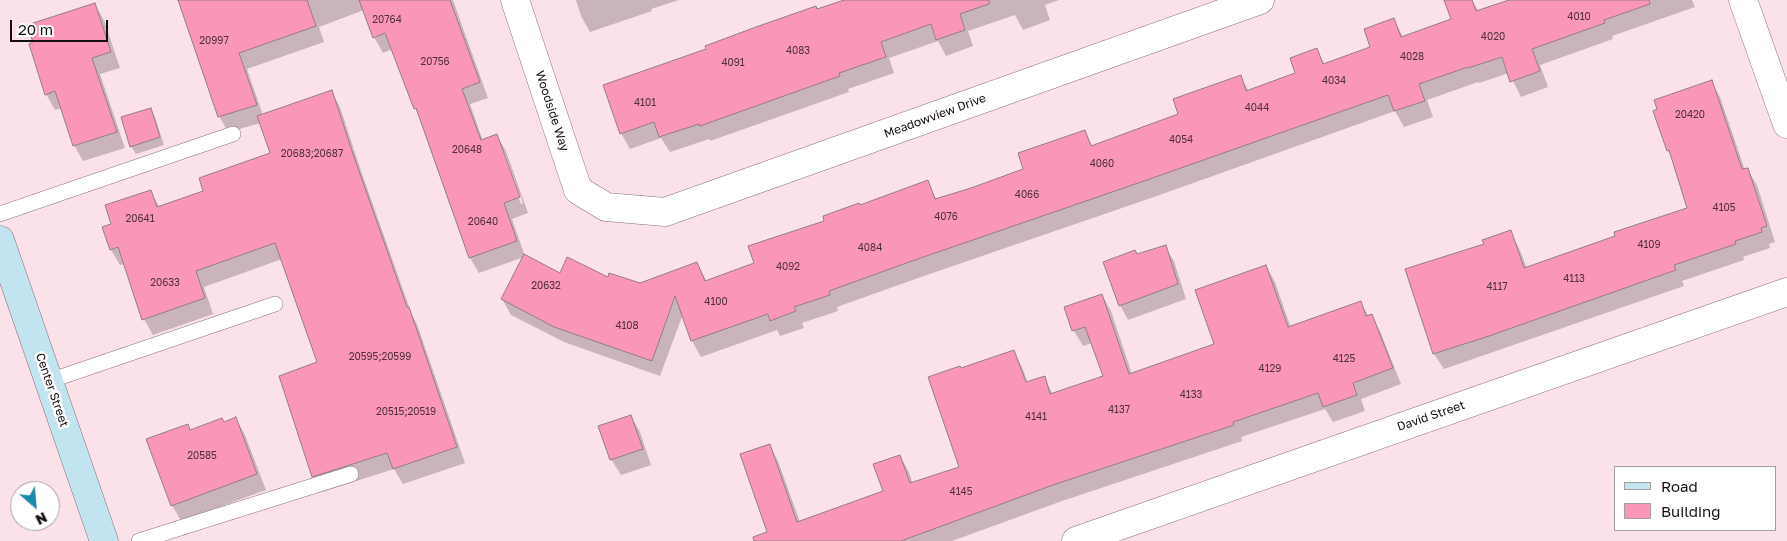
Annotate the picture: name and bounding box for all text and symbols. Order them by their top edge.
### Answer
scale bar [12,10,110,42]
house number: 4010 [1567,11,1591,23]
house number: 20764 [372,14,402,26]
text: 20 m [18,20,53,38]
house number: 4020 [1481,31,1505,43]
house number: 20997 [199,35,229,47]
house number: 4083 [786,45,810,57]
house number: 4028 [1400,51,1424,63]
house number: 20756 [420,56,450,68]
house number: 4091 [721,57,745,69]
street label: Woodside Way [532,69,572,153]
house number: 4034 [1322,75,1346,87]
street label: Meadowview Drive [882,91,988,141]
house number: 4101 [634,97,656,109]
house number: 4044 [1245,102,1269,114]
house number: 20420 [1675,109,1705,121]
house number: 4054 [1169,134,1193,146]
house number: 20648 [452,144,482,156]
house number: 20683;20687 [281,148,343,160]
house number: 4060 [1090,158,1114,170]
house number: 4066 [1015,189,1039,201]
house number: 4105 [1713,202,1735,214]
house number: 4076 [934,211,958,223]
house number: 20641 [126,213,154,225]
house number: 20640 [468,216,498,228]
house number: 4109 [1637,239,1661,251]
house number: 4084 [858,242,882,254]
house number: 4092 [776,261,800,273]
house number: 4113 [1563,273,1585,285]
house number: 20633 [150,277,180,289]
house number: 20632 [531,280,561,292]
house number: 4117 [1486,281,1508,293]
house number: 4100 [704,296,728,308]
house number: 4108 [615,320,639,332]
street label: Center Street [33,351,71,429]
house number: 20595;20599 [349,351,411,363]
house number: 4125 [1333,353,1355,365]
house number: 4129 [1259,363,1281,375]
house number: 4133 [1180,389,1202,401]
street label: David Street [1395,398,1467,434]
house number: 4137 [1108,404,1130,416]
house number: 20515;20519 [376,406,436,418]
house number: 4141 [1025,411,1047,423]
house number: 20585 [187,450,217,462]
legend [1614,466,1777,531]
text: Road [1661,477,1698,495]
north arrow [10,481,60,531]
house number: 4145 [950,486,972,498]
text: Building [1661,502,1721,520]
text: N [33,509,50,529]

